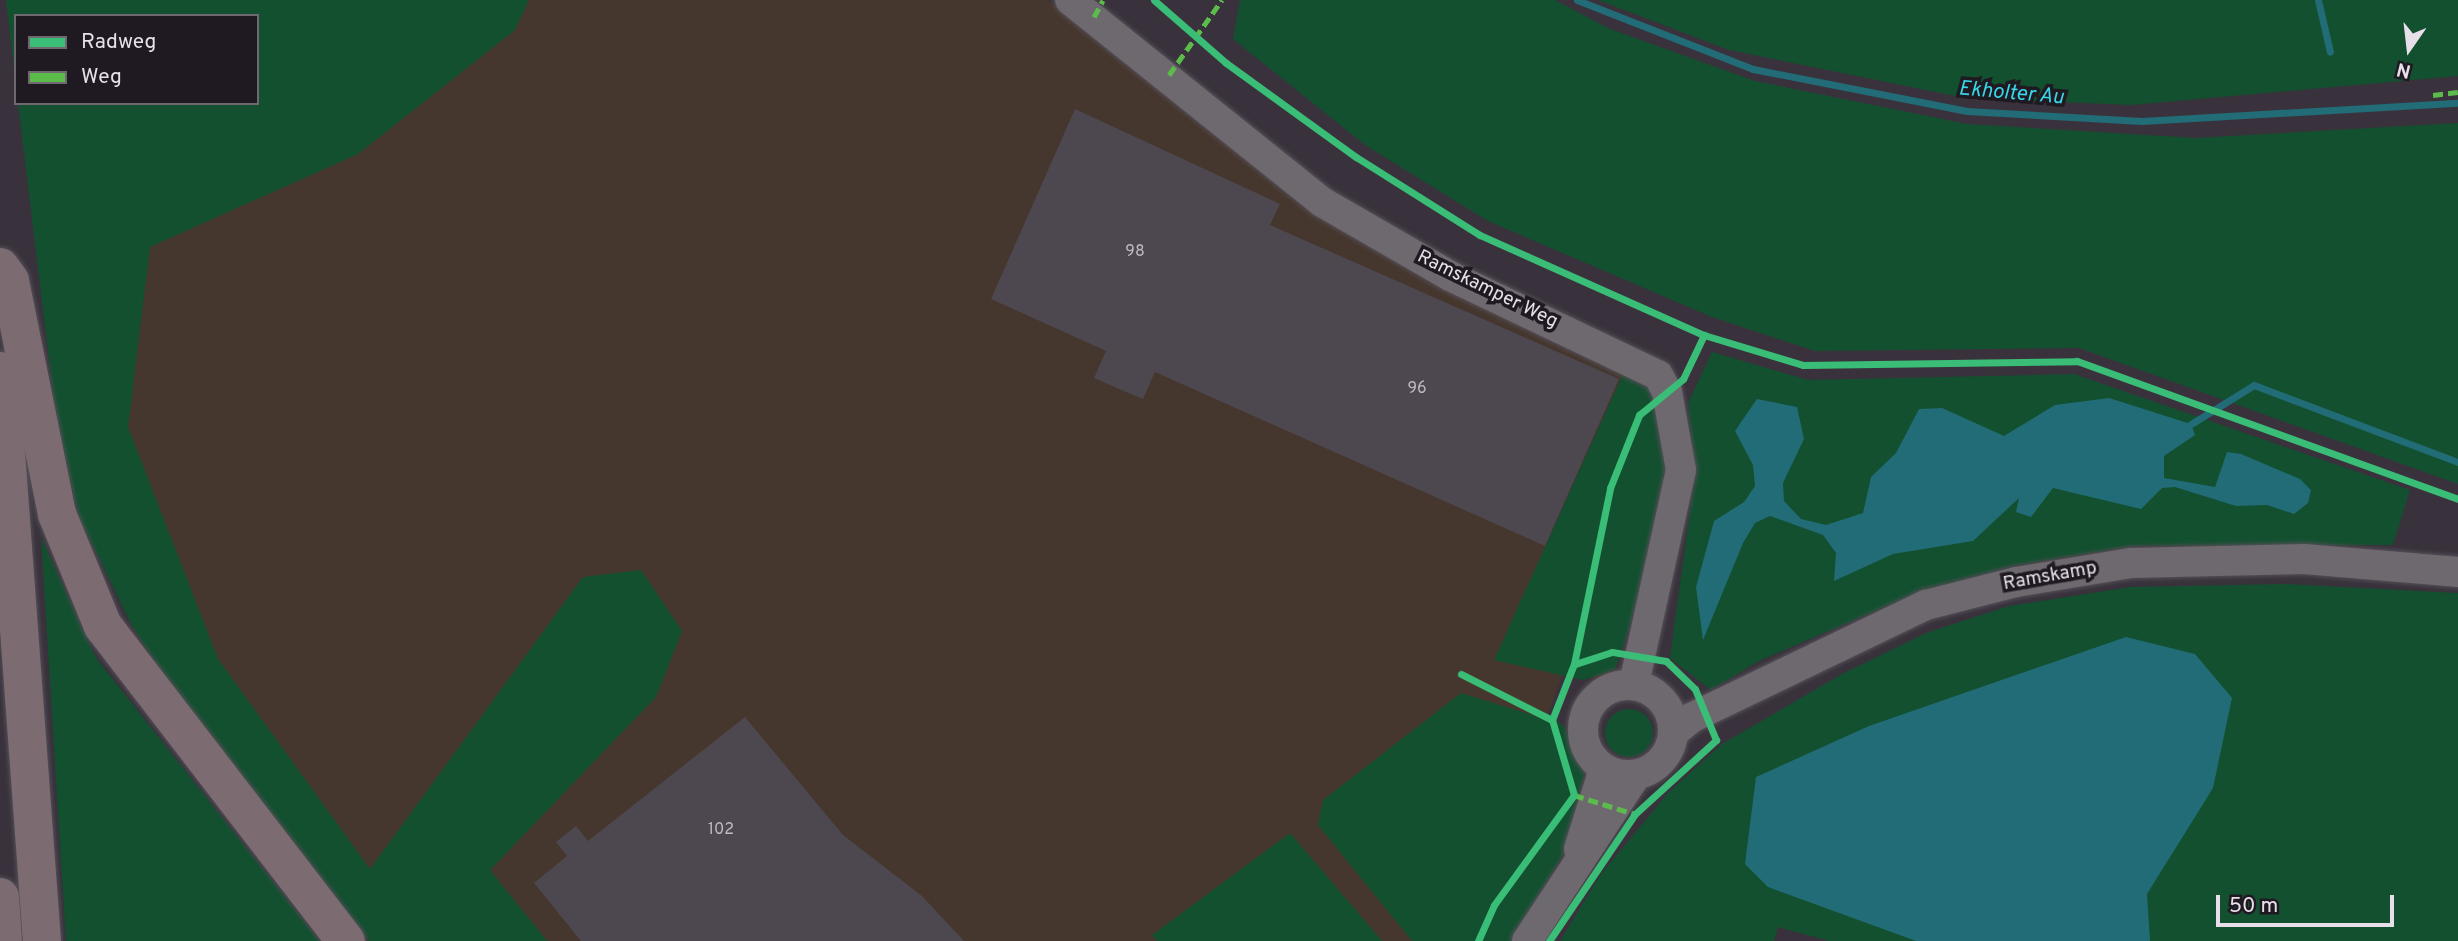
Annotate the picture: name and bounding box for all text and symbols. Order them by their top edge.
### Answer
legend [14,14,259,105]
north arrow [2374,14,2444,84]
text: Radweg [81,29,156,56]
text: N [2394,56,2413,83]
text: Weg [81,64,122,91]
water label: Ekholter Au [1957,77,2065,111]
house number: 98 [1125,242,1145,262]
street label: Ramskamper Weg [1413,246,1561,334]
house number: 96 [1407,379,1427,399]
street label: Ramskamp [2001,558,2099,596]
house number: 102 [708,820,734,840]
scale bar [2220,881,2398,925]
text: 50 m [2229,893,2278,920]

